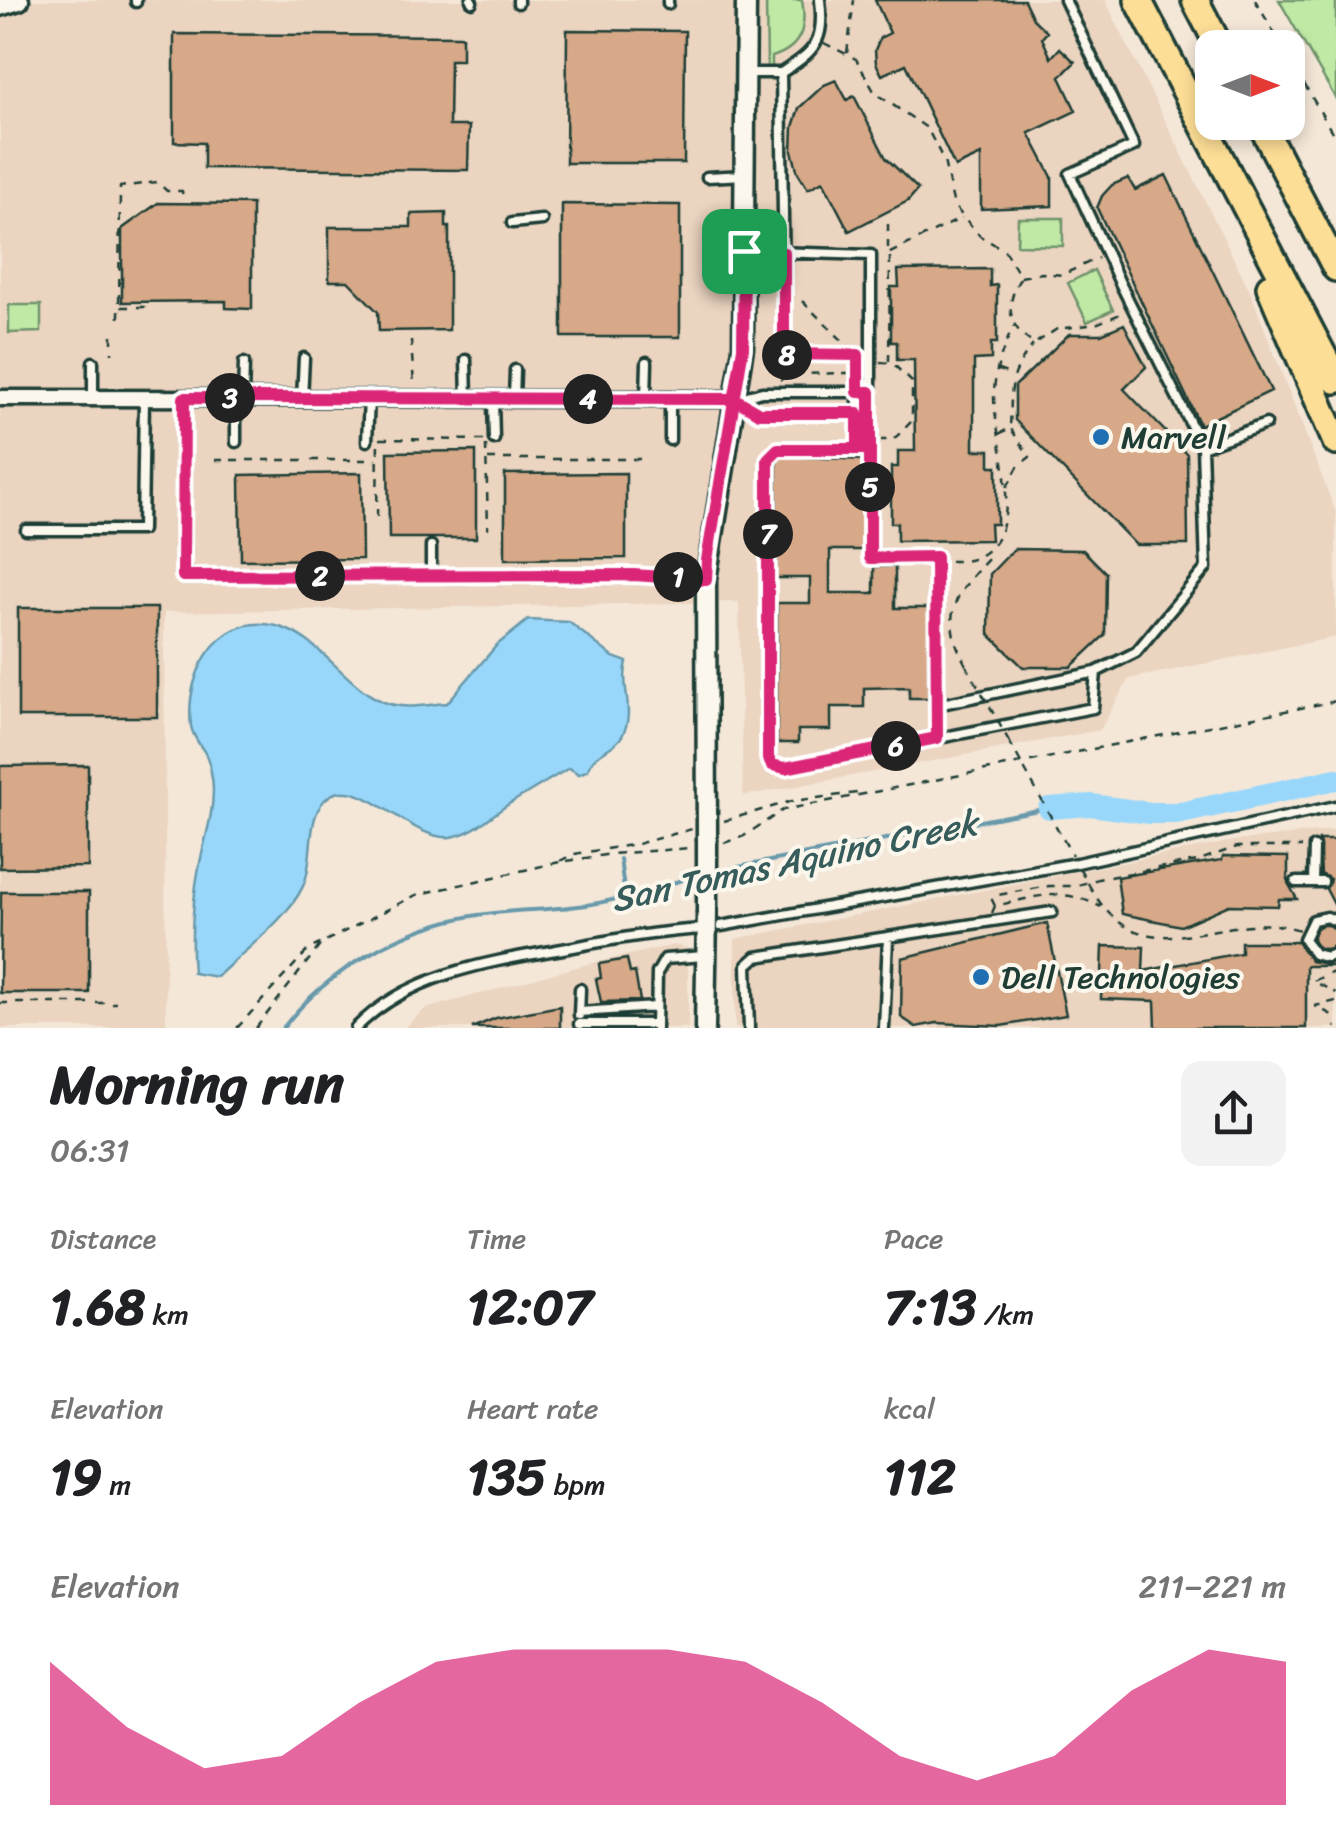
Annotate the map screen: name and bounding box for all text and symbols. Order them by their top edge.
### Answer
north arrow [1195,30,1305,140]
map controls [1195,30,1305,140]
pin [702,209,787,294]
icon: arrive [717,224,772,279]
pin: 8 [762,330,812,380]
text: 8 [779,330,795,379]
pin: 3 [205,373,255,423]
text: 3 [222,373,238,422]
pin: 4 [563,374,613,424]
text: 4 [579,374,597,423]
place label: Marvell [1121,409,1227,466]
marker: Marvell [1090,426,1112,448]
pin: 5 [845,462,895,512]
text: 5 [861,462,879,511]
pin: 7 [743,509,793,559]
text: 7 [760,509,776,558]
pin: 2 [295,551,345,601]
text: 2 [312,551,328,600]
pin: 1 [653,552,703,602]
text: 1 [672,552,684,601]
pin: 6 [871,721,921,771]
text: 6 [888,721,904,770]
water label: San Tomas Aquino Creek [605,791,987,930]
place label: Dell Technologies [1001,949,1240,1006]
marker: Dell Technologies [970,966,992,988]
text: Morning run [50,1036,344,1133]
button: share [1181,1061,1286,1166]
text: 06:31 [50,1122,129,1179]
text: Distance [50,1214,156,1263]
text: Time [467,1214,526,1263]
text: Pace [884,1214,943,1263]
text: 1.68 [50,1263,145,1352]
text: 12:07 [467,1263,593,1352]
text: 7:13 [884,1263,977,1352]
text: km [145,1290,189,1339]
text: /km [977,1290,1034,1339]
text: Elevation [50,1384,163,1433]
text: Heart rate [467,1384,598,1433]
text: kcal [884,1384,935,1433]
text: 19 [50,1433,102,1522]
text: 135 [467,1433,546,1522]
text: 112 [884,1433,956,1522]
text: m [102,1460,131,1509]
text: bpm [546,1460,605,1509]
text: Elevation [50,1558,180,1615]
text: 211–221 m [1138,1558,1286,1615]

